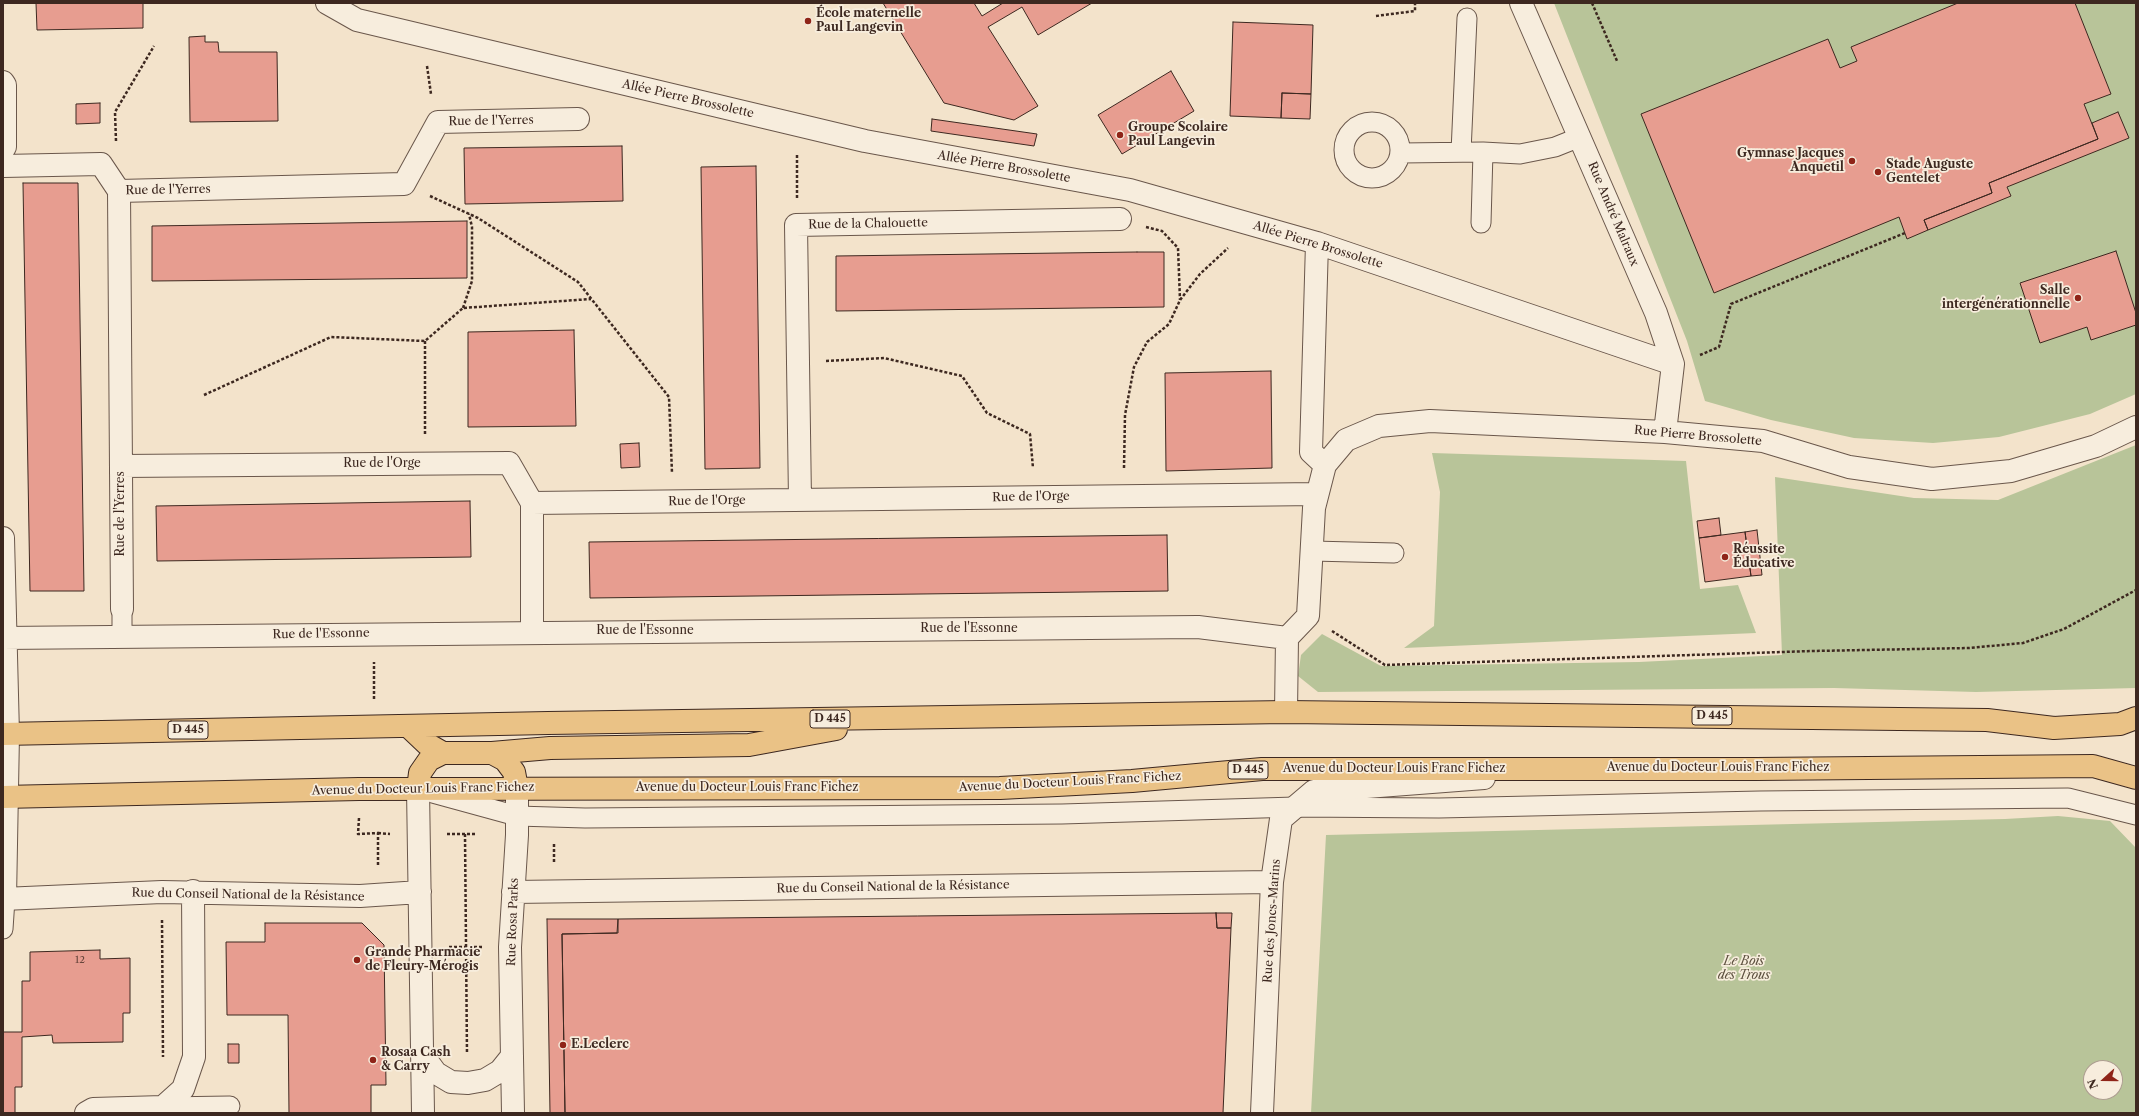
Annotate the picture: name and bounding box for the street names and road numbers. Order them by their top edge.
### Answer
street label: Allée Pierre Brossolette [621,77,755,121]
street label: Rue de l'Yerres [448,113,534,129]
street label: Allée Pierre Brossolette [936,148,1072,186]
street label: Rue André Malraux [1584,160,1642,268]
street label: Rue de l'Yerres [125,182,211,198]
street label: Rue de la Chalouette [808,216,928,232]
street label: Allée Pierre Brossolette [1251,218,1385,272]
street label: Rue Pierre Brossolette [1634,423,1762,449]
street label: Rue de l'Orge [343,457,421,471]
street label: Rue de l'Yerres [114,471,128,557]
street label: Rue de l'Orge [992,489,1070,505]
street label: Rue de l'Orge [668,493,746,509]
street label: Rue de l'Essonne [920,622,1018,636]
street label: Rue de l'Essonne [596,624,694,638]
street label: Rue de l'Essonne [272,626,370,642]
road number: D 445 [1692,707,1732,725]
road number: D 445 [810,710,850,728]
road number: D 445 [168,721,208,739]
road number: D 445 [1228,761,1268,779]
street label: Avenue du Docteur Louis Franc Fichez [1607,761,1829,775]
street label: Avenue du Docteur Louis Franc Fichez [1283,762,1505,776]
street label: Avenue du Docteur Louis Franc Fichez [958,769,1182,795]
street label: Avenue du Docteur Louis Franc Fichez [312,780,534,798]
street label: Avenue du Docteur Louis Franc Fichez [636,781,858,795]
street label: Rue des Joncs-Marins [1260,859,1284,983]
street label: Rue Rosa Parks [504,878,522,966]
street label: Rue du Conseil National de la Résistance [776,878,1010,896]
street label: Rue du Conseil National de la Résistance [131,886,365,904]

